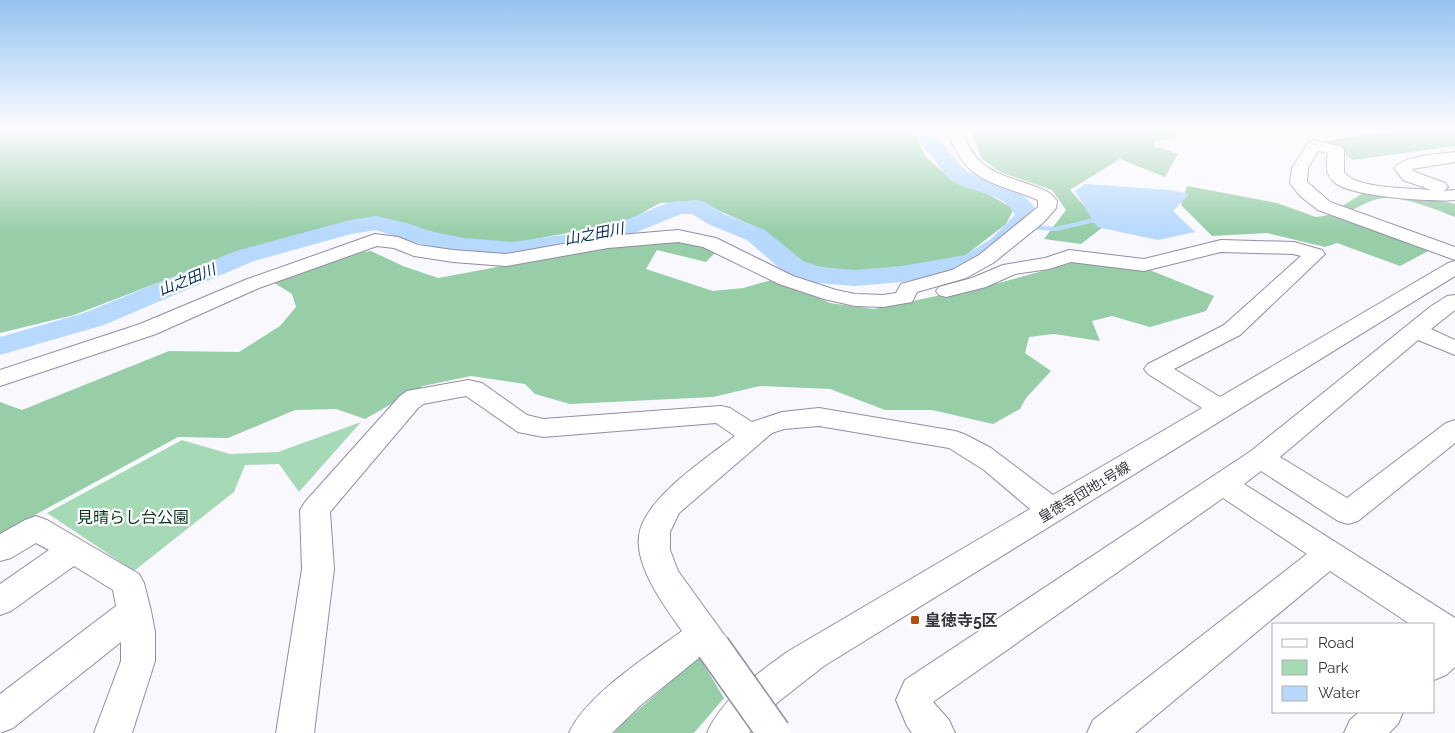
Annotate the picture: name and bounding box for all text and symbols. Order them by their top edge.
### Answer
water label: 山之田川 [563,219,627,249]
water label: 山之田川 [156,260,220,300]
street label: 皇徳寺団地1号線 [1035,458,1133,526]
park label: 見晴らし台公園 [77,508,189,527]
place label: 皇徳寺5区 [925,611,998,630]
marker: 皇徳寺5区 [909,614,921,626]
legend [1272,623,1435,713]
text: Road [1318,634,1354,652]
text: Park [1318,659,1349,677]
text: Water [1318,684,1361,702]

